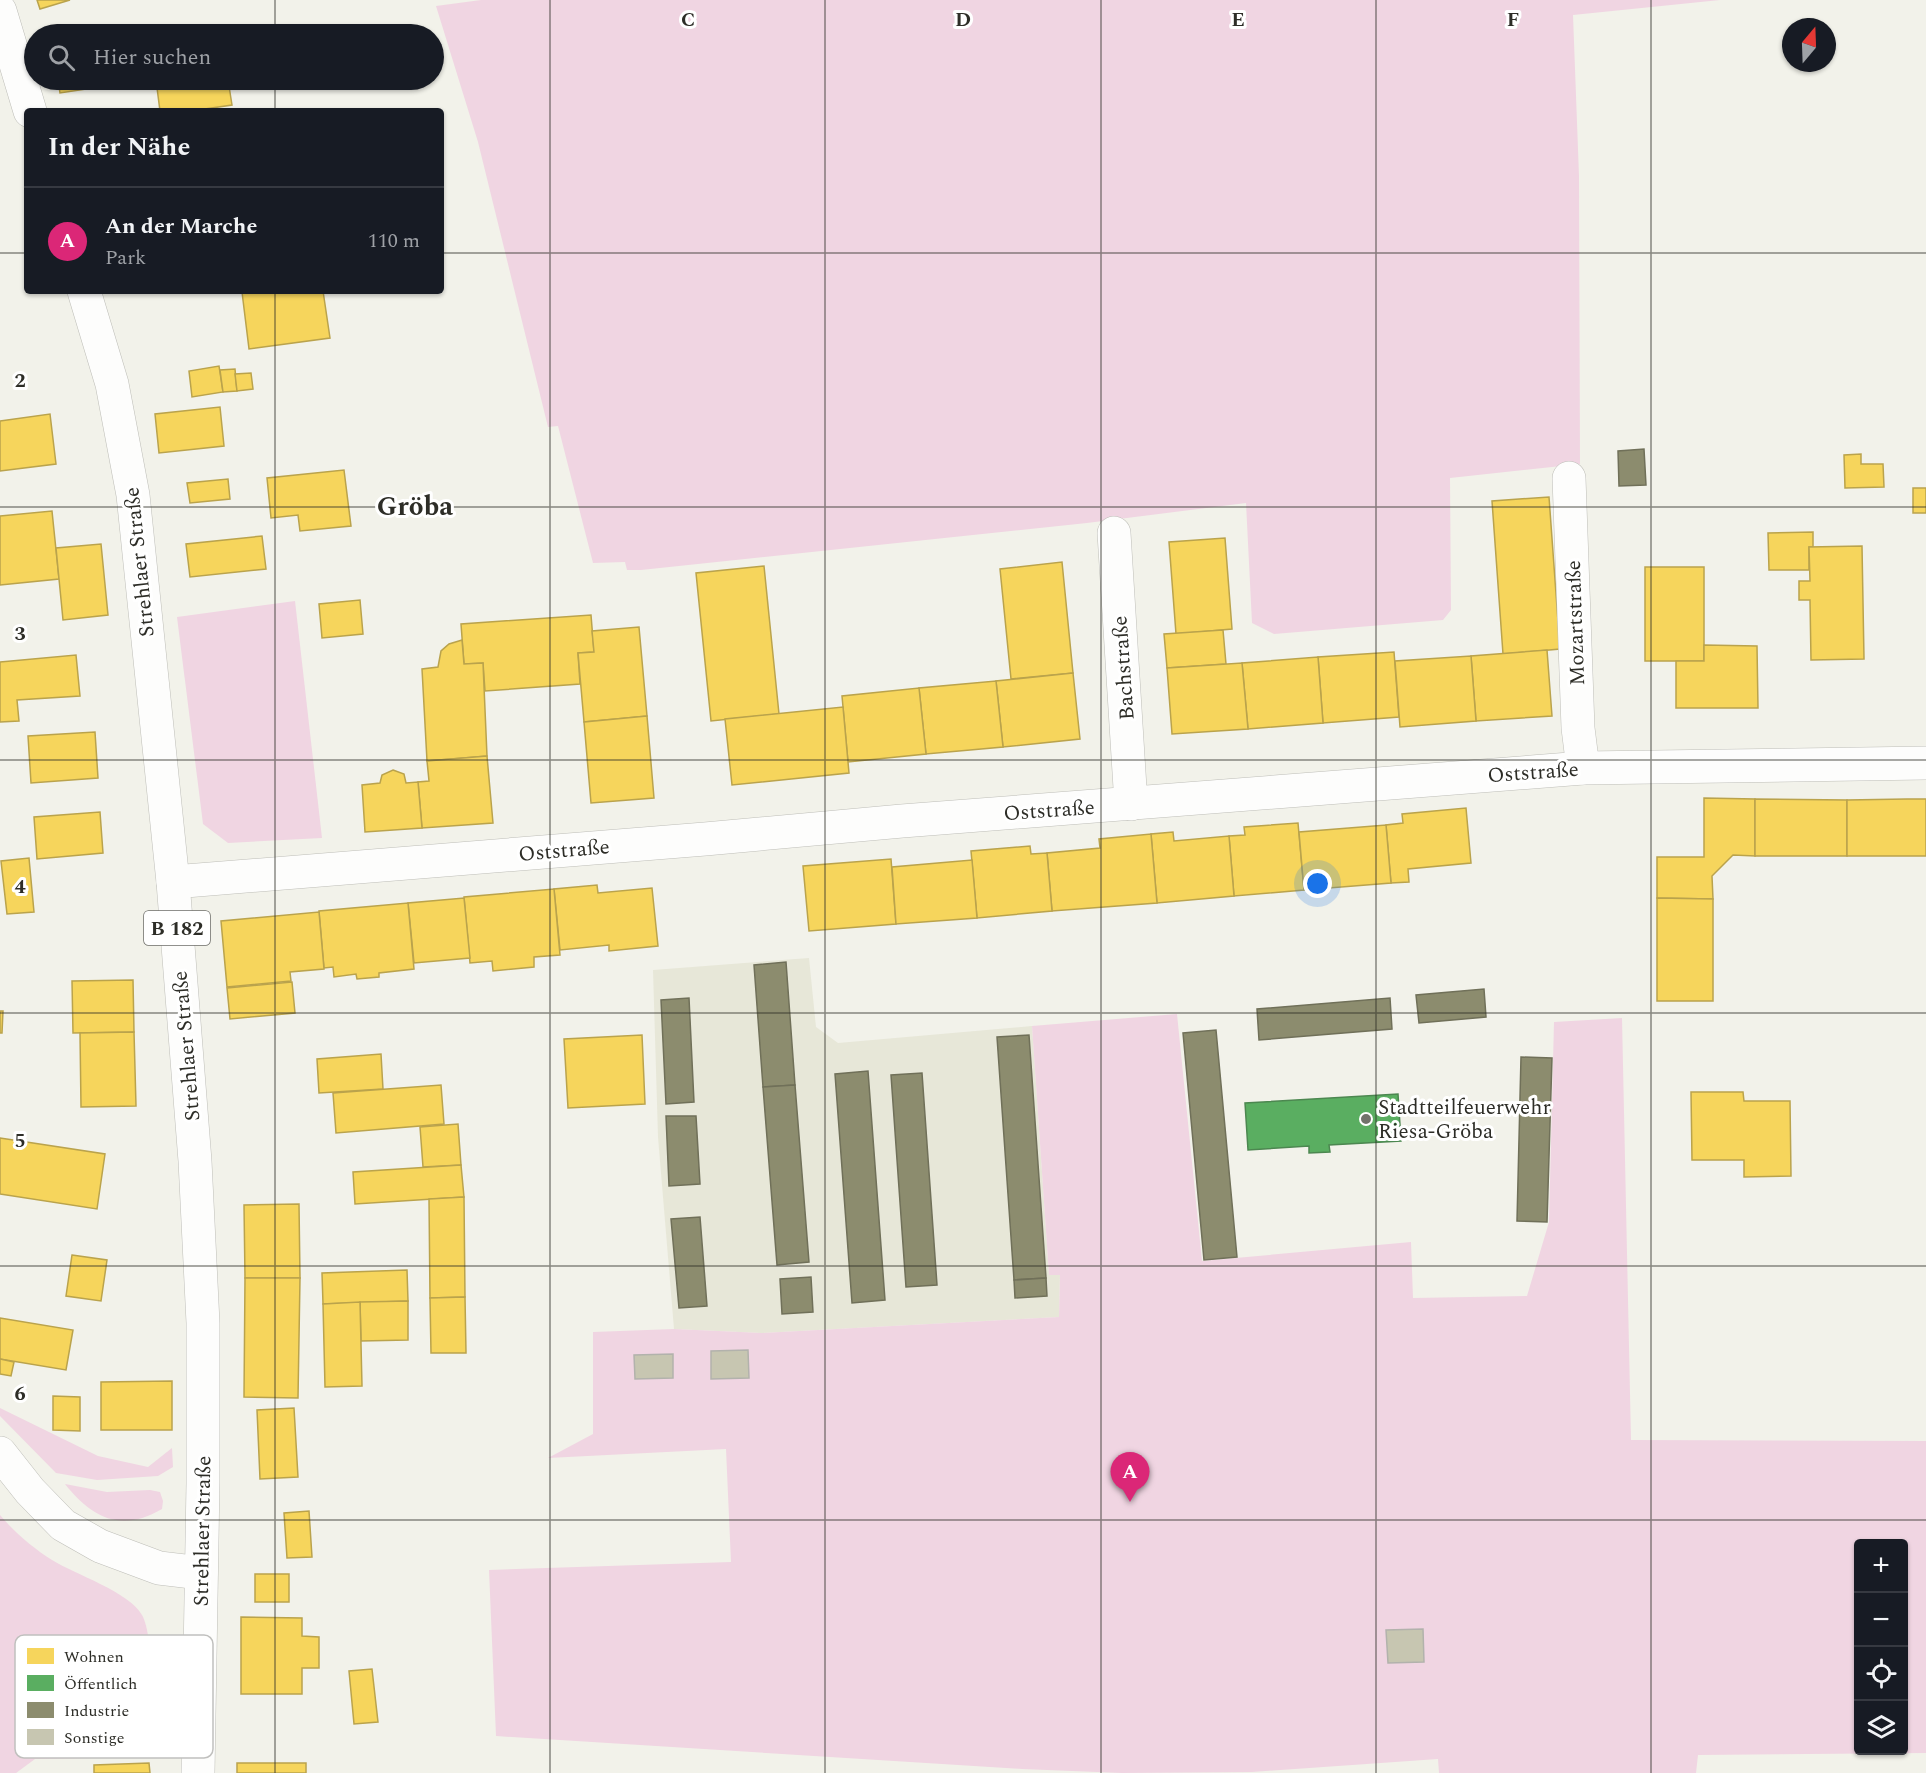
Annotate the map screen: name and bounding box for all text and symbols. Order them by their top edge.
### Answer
text: C [681,5,695,35]
text: D [955,5,971,35]
text: E [1231,5,1245,35]
text: F [1507,5,1519,35]
north arrow [1782,18,1836,72]
search box [24,24,444,90]
icon: search [45,41,78,74]
text: Hier suchen [93,41,211,74]
text: In der Nähe [48,127,190,167]
text: An der Marche [105,210,257,243]
text: A [60,226,75,256]
text: 110 m [368,226,420,256]
text: Park [105,243,146,273]
text: 2 [14,366,26,396]
street label: Strehlaer Straße [116,485,164,638]
district label: Gröba [377,486,453,528]
street label: Mozartstraße [1558,560,1594,686]
street label: Bachstraße [1104,615,1144,721]
text: 3 [14,619,26,649]
street label: Oststraße [1486,754,1580,792]
street label: Oststraße [1002,792,1096,830]
street label: Oststraße [517,831,611,871]
your location [1303,869,1332,898]
text: 4 [14,872,26,902]
road number: B 182 [144,911,210,945]
street label: Strehlaer Straße [164,970,209,1122]
place label: Stadtteilfeuerwehr Riesa-Gröba [1378,1092,1551,1148]
marker: Stadtteilfeuerwehr Riesa-Gröba [1359,1112,1373,1126]
text: 5 [14,1126,26,1156]
text: 6 [14,1379,26,1409]
pin: A [1110,1452,1150,1502]
street label: Strehlaer Straße [186,1455,220,1607]
map controls [1854,1539,1908,1755]
button: + [1854,1539,1908,1593]
button: − [1854,1593,1908,1647]
legend [15,1635,213,1758]
text: Wohnen [64,1645,124,1669]
button: locate [1854,1647,1908,1701]
text: Öffentlich [64,1672,137,1696]
text: Industrie [64,1699,129,1723]
button: layers [1854,1701,1908,1755]
text: Sonstige [64,1726,125,1750]

